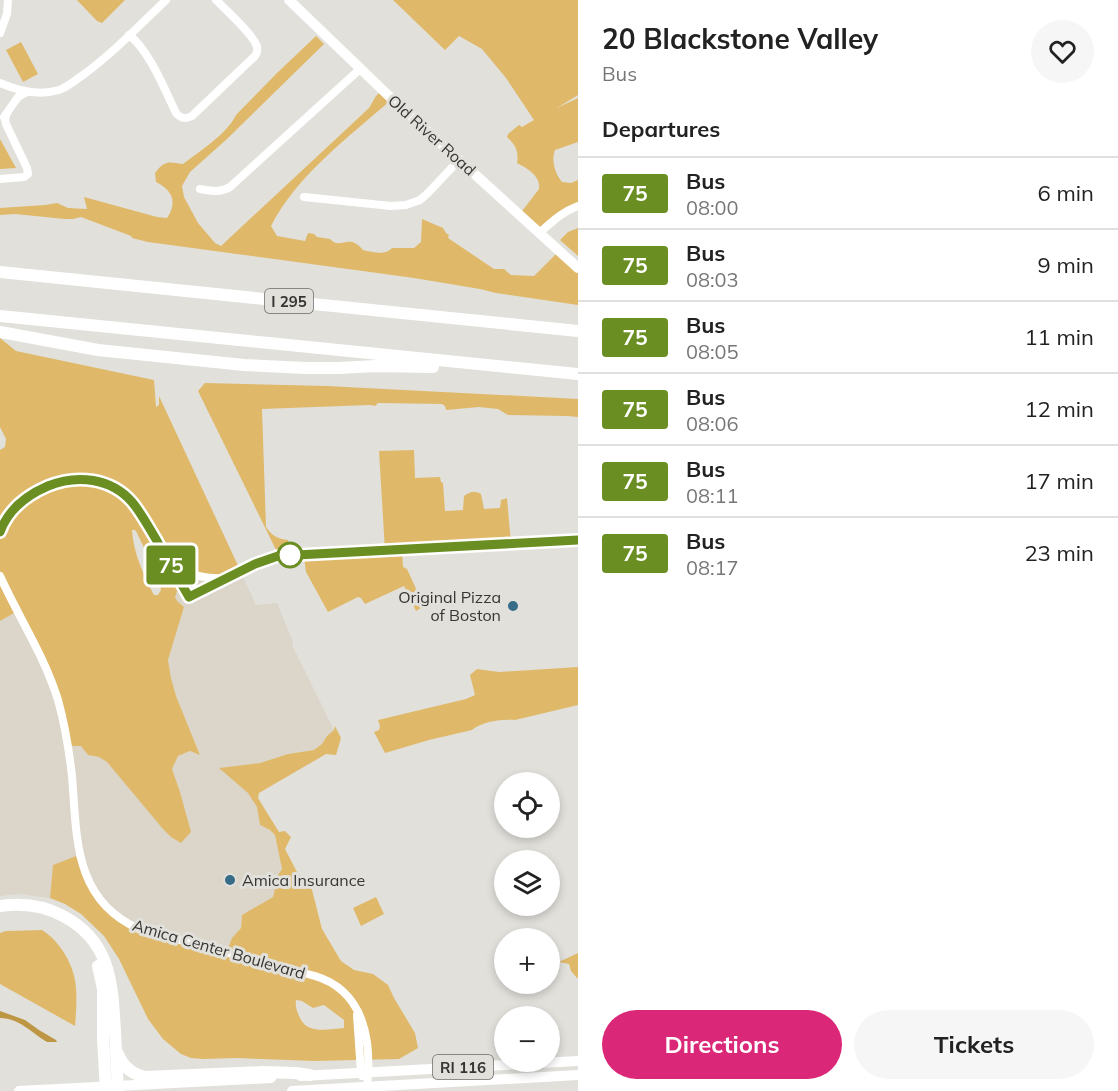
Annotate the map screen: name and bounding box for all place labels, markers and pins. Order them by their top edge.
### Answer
unlabelled marker [277,542,303,568]
place label: Original Pizza of Boston [398,587,501,625]
marker: Original Pizza of Boston [506,599,520,613]
place label: Amica Insurance [242,870,365,890]
marker: Amica Insurance [223,873,237,887]

